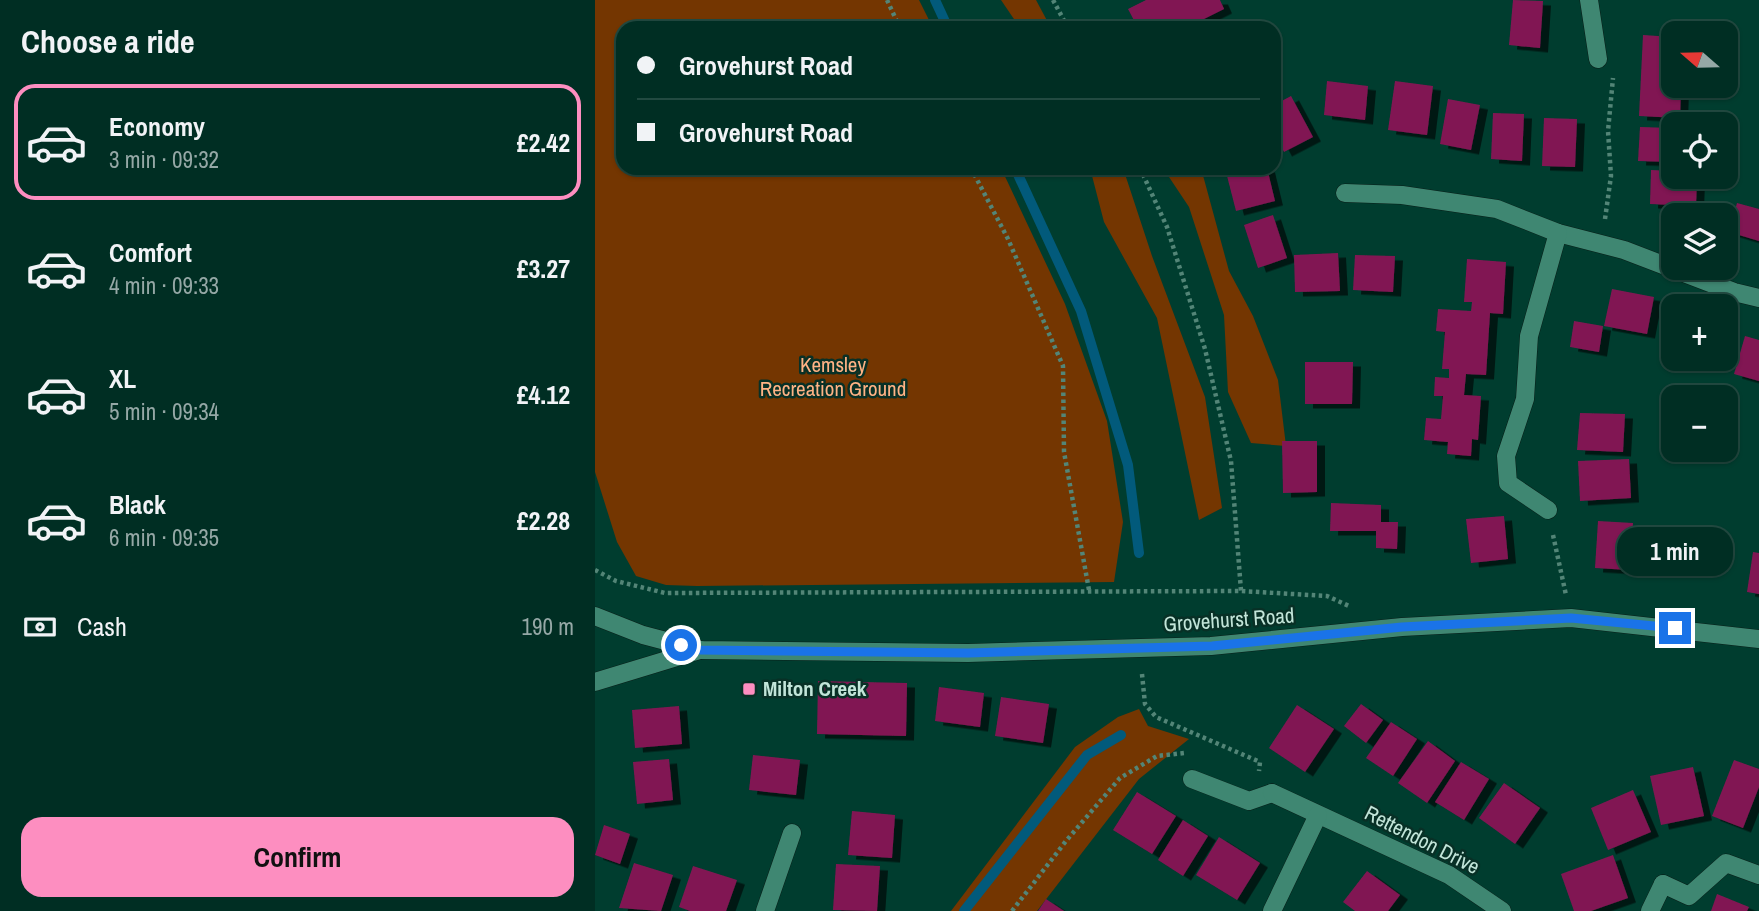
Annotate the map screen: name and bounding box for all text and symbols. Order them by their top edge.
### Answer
text: Choose a ride [21,20,195,63]
north arrow [1661,21,1738,98]
map controls [1661,21,1738,462]
text: Grovehurst Road [679,48,853,83]
text: Economy [109,109,205,144]
icon: car [25,111,88,174]
button: locate [1661,112,1738,189]
text: Grovehurst Road [679,115,853,150]
text: £2.42 [517,125,570,160]
text: 3 min · 09:32 [109,144,219,175]
button: layers [1661,203,1738,280]
text: Comfort [109,235,192,270]
icon: car [25,237,88,300]
text: £3.27 [517,251,570,286]
text: 4 min · 09:33 [109,270,219,301]
button: + [1661,294,1738,371]
park label: Kemsley Recreation Ground [760,350,906,403]
text: XL [109,361,136,396]
icon: car [25,363,88,426]
text: £4.12 [517,377,570,412]
button: − [1661,385,1738,462]
text: 5 min · 09:34 [109,396,219,427]
text: Black [109,487,166,522]
icon: car [25,489,88,552]
text: £2.28 [517,503,570,538]
text: 6 min · 09:35 [109,522,219,553]
callout: 1 min [1617,526,1733,576]
text: 1 min [1650,536,1700,567]
street label: Grovehurst Road [1163,600,1295,639]
icon: cash [21,608,59,646]
text: Cash [77,609,127,644]
text: 190 m [522,611,574,642]
route end [1659,612,1691,644]
route start [665,629,697,661]
place label: Milton Creek [763,674,867,703]
marker: Milton Creek [741,681,757,697]
street label: Rettendon Drive [1360,798,1485,881]
button: Confirm [21,817,574,897]

